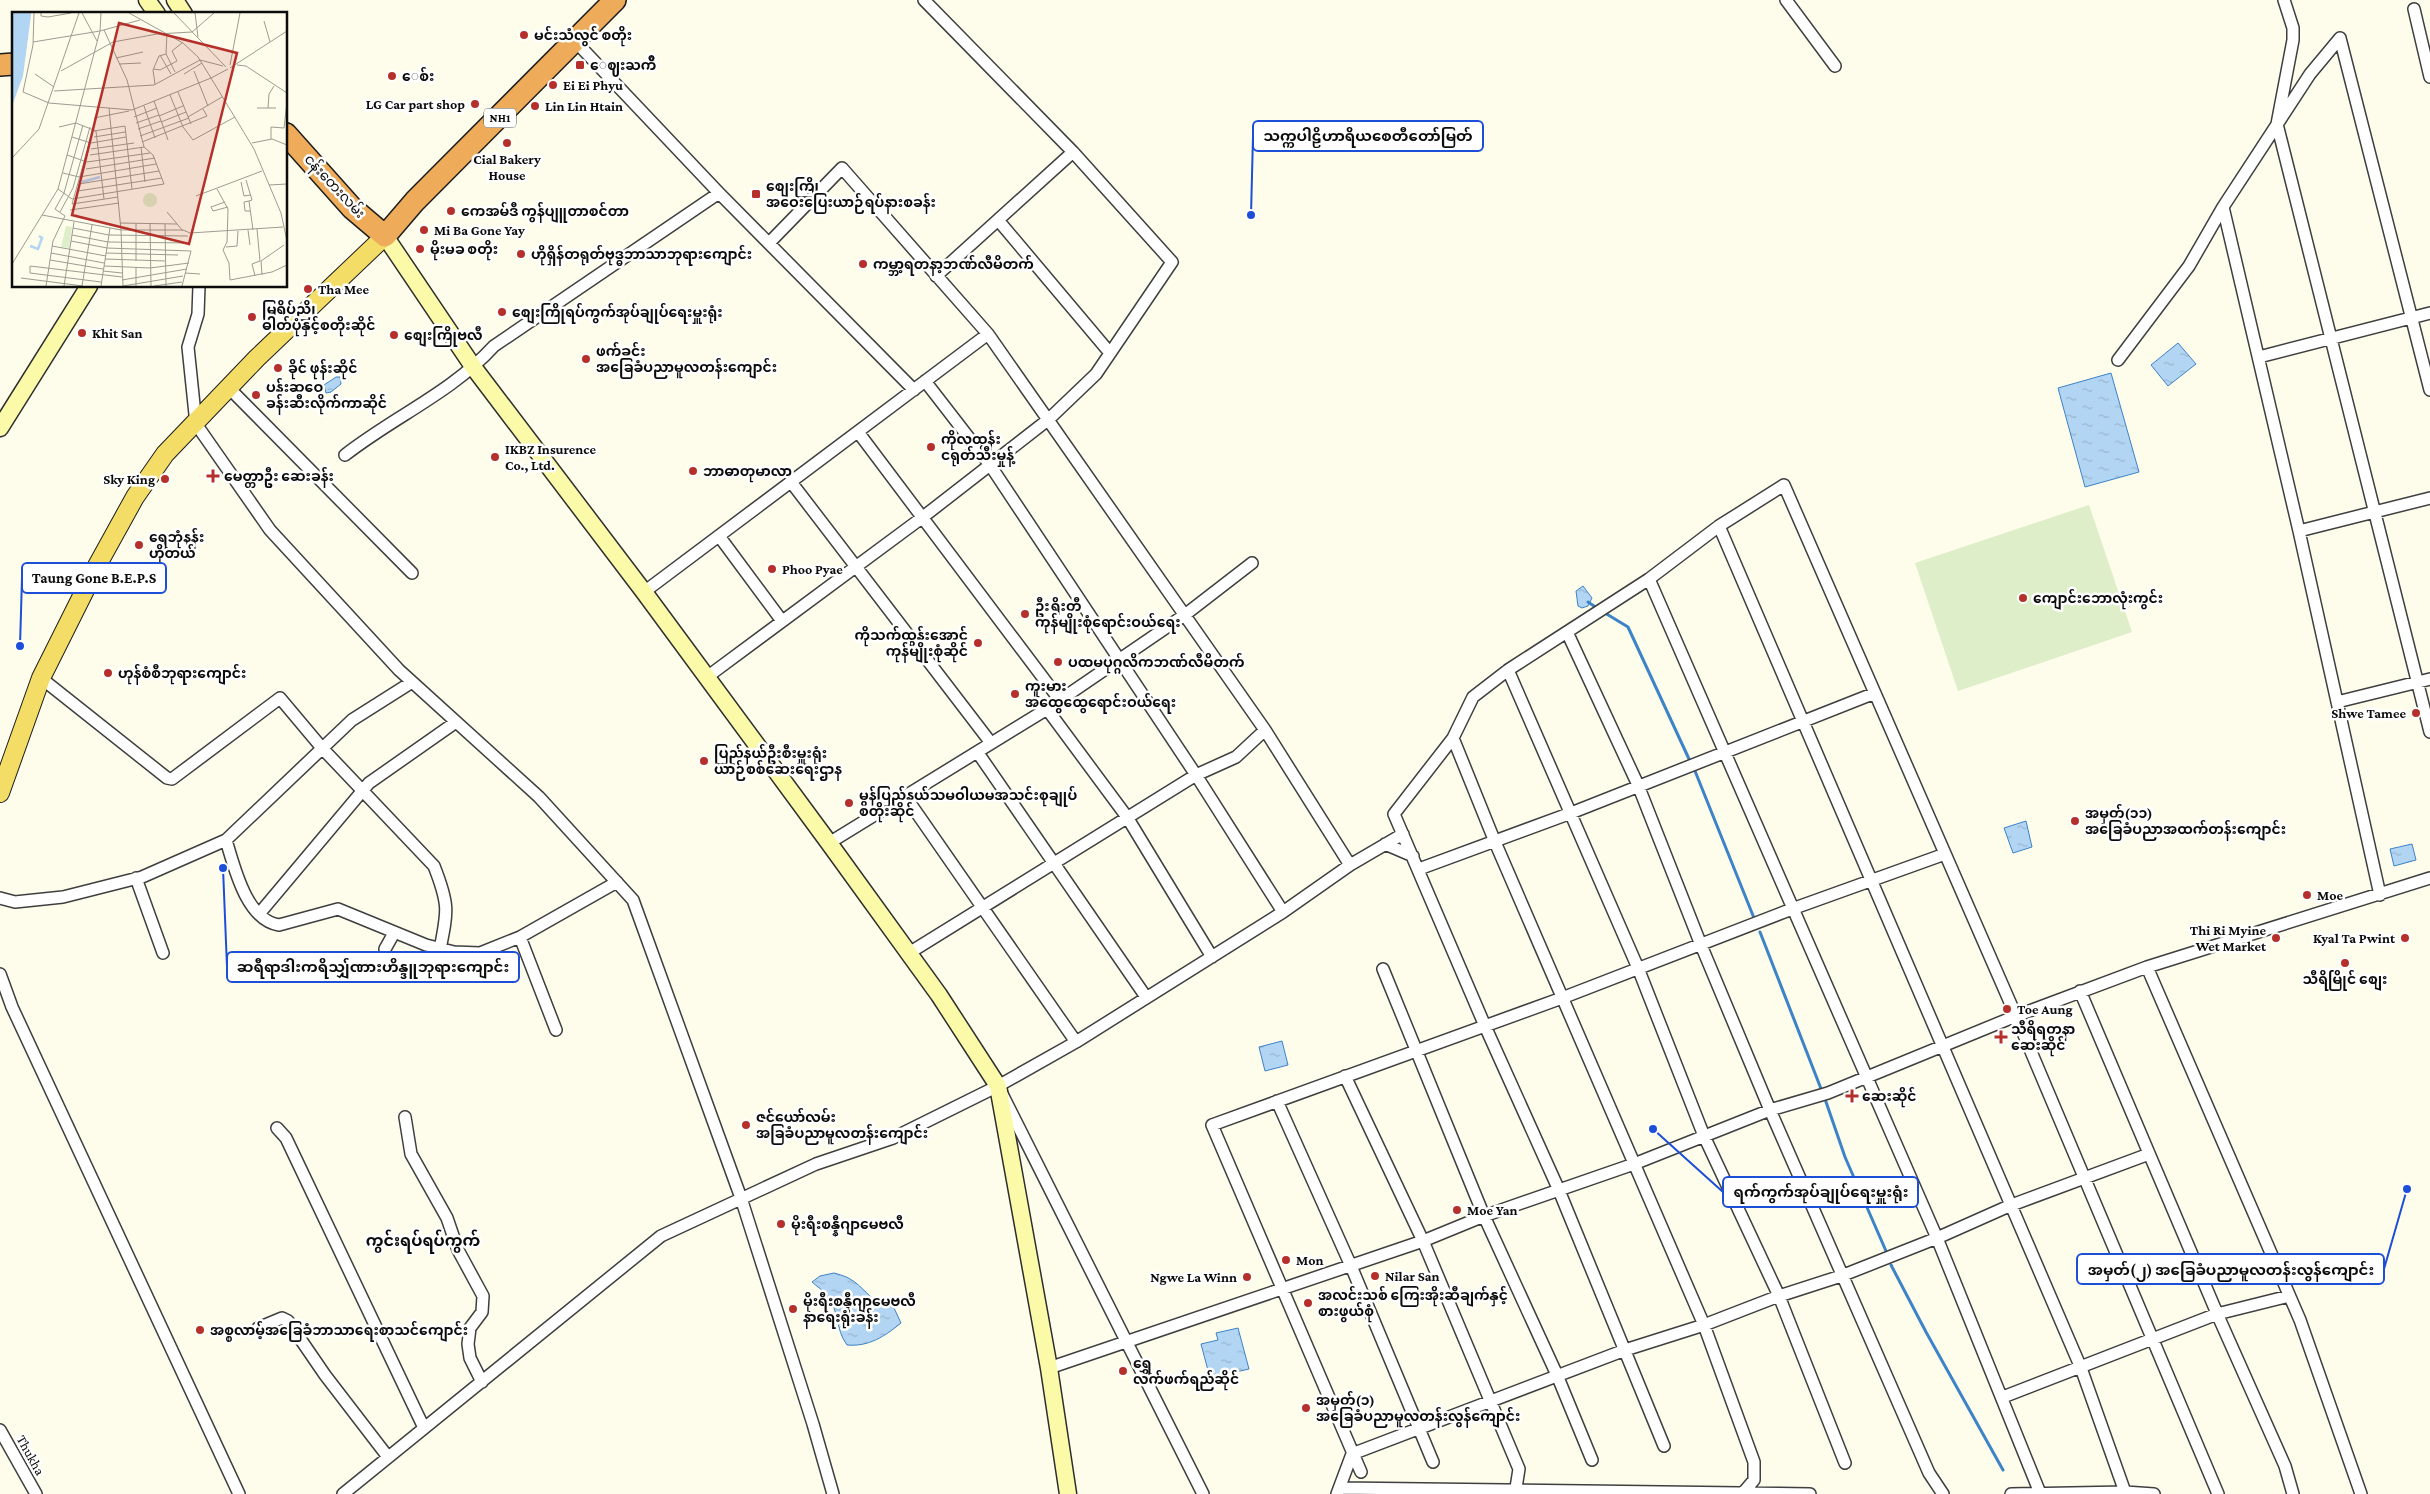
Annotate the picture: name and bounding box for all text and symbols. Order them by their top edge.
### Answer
inset map [12,12,288,288]
place label: မင်းသံလွင် စတိုး [534,25,632,47]
marker: မင်းသံလွင် စတိုး [518,29,530,41]
place label: ေဈးႀကိဳ [590,55,656,77]
marker: ေဈးႀကိဳ [574,59,586,71]
place label: ေစ်း [402,66,434,84]
marker: ေစ်း [386,70,398,82]
place label: Ei Ei Phyu [563,77,623,93]
marker: Ei Ei Phyu [547,79,559,91]
place label: LG Car part shop [366,96,465,112]
marker: LG Car part shop [469,98,481,110]
place label: Lin Lin Htain [545,98,623,114]
marker: Lin Lin Htain [529,100,541,112]
road number: NH1 [484,109,516,128]
callout: သက္ကပါဠိဟာရိယစေတီတော်မြတ် [1253,121,1483,151]
text: သက္ကပါဠိဟာရိယစေတီတော်မြတ် [1263,126,1473,148]
marker: Cial Bakery House [501,137,513,149]
street label: ငန်းတေးလမ်း [299,149,370,224]
place label: Cial Bakery House [473,151,541,183]
place label: စျေးကြို အဝေးပြေးယာဉ်ရပ်နားစခန်း [766,176,936,214]
marker: စျေးကြို အဝေးပြေးယာဉ်ရပ်နားစခန်း [750,188,762,200]
place label: ကေအမ်ဒီ ကွန်ပျူတာစင်တာ [461,201,629,223]
marker: ကေအမ်ဒီ ကွန်ပျူတာစင်တာ [445,205,457,217]
place label: Mi Ba Gone Yay [434,222,525,238]
marker: Mi Ba Gone Yay [418,224,430,236]
place label: မိုးမခ စတိုး [430,239,498,261]
marker: မိုးမခ စတိုး [414,243,426,255]
place label: ဟိုရှိန်တရုတ်ဗုဒ္ဓဘာသာဘုရားကျောင်း [531,244,752,266]
marker: ဟိုရှိန်တရုတ်ဗုဒ္ဓဘာသာဘုရားကျောင်း [515,248,527,260]
place label: ကမ္ဘာ့ရတနာ့ဘဏ်လီမိတက် [873,254,1034,276]
marker: ကမ္ဘာ့ရတနာ့ဘဏ်လီမိတက် [857,258,869,270]
place label: Tha Mee [318,281,370,297]
marker: Tha Mee [302,283,314,295]
place label: မြရိပ်ညို ဓါတ်ပုံနှင့်စတိုးဆိုင် [262,299,375,337]
place label: စျေးကြိုရပ်ကွက်အုပ်ချုပ်ရေးမှူးရုံး [512,302,723,324]
marker: စျေးကြိုရပ်ကွက်အုပ်ချုပ်ရေးမှူးရုံး [496,306,508,318]
marker: မြရိပ်ညို ဓါတ်ပုံနှင့်စတိုးဆိုင် [246,311,258,323]
place label: Khit San [92,325,143,341]
place label: စျေးကြိုဗလီ [404,325,483,347]
marker: Khit San [76,327,88,339]
marker: စျေးကြိုဗလီ [388,329,400,341]
place label: ဖက်ခင်း အခြေခံပညာမူလတန်းကျောင်း [596,341,777,379]
marker: ဖက်ခင်း အခြေခံပညာမူလတန်းကျောင်း [580,353,592,365]
place label: ခိုင် ဖုန်းဆိုင် [288,358,358,380]
marker: ခိုင် ဖုန်းဆိုင် [272,362,284,374]
place label: ပန်းဆုဝေ ခန်းဆီးလိုက်ကာဆိုင် [266,377,387,415]
marker: ပန်းဆုဝေ ခန်းဆီးလိုက်ကာဆိုင် [250,389,262,401]
place label: ကိုလှထွန်း ငရုတ်သီးမှုန့် [941,429,1016,467]
place label: IKBZ Insurence Co., Ltd. [505,441,597,474]
marker: ကိုလှထွန်း ငရုတ်သီးမှုန့် [925,441,937,453]
marker: IKBZ Insurence Co., Ltd. [489,451,501,463]
place label: ဘာဓာတုမာလာ [703,463,792,483]
marker: ဘာဓာတုမာလာ [687,465,699,477]
place label: မေတ္တာဦး ဆေးခန်း [224,466,334,488]
marker: မေတ္တာဦး ဆေးခန်း [206,469,220,483]
place label: Sky King [103,471,155,487]
marker: Sky King [159,473,171,485]
place label: ရွှေဘုံနန်း ဟိုတယ် [149,527,204,565]
marker: ရွှေဘုံနန်း ဟိုတယ် [133,539,145,551]
place label: Phoo Pyae [782,561,843,577]
callout: Taung Gone B.E.P.S [22,563,166,593]
marker: Phoo Pyae [766,563,778,575]
text: Taung Gone B.E.P.S [32,570,157,586]
place label: ကျောင်းဘောလုံးကွင်း [2033,588,2163,610]
marker: ကျောင်းဘောလုံးကွင်း [2017,592,2029,604]
place label: ဦးရှိုးတီ ကုန်မျိုးစုံရောင်းဝယ်ရေး [1035,596,1181,634]
marker: ဦးရှိုးတီ ကုန်မျိုးစုံရောင်းဝယ်ရေး [1019,608,1031,620]
place label: ကိုသက်ထွန်းအောင် ကုန်မျိုးစုံဆိုင် [855,625,968,663]
marker: ကိုသက်ထွန်းအောင် ကုန်မျိုးစုံဆိုင် [972,637,984,649]
place label: ပထမပုဂ္ဂလိကဘဏ်လီမိတက် [1068,652,1244,675]
marker: ပထမပုဂ္ဂလိကဘဏ်လီမိတက် [1052,656,1064,668]
place label: ဟုန်စံစီဘုရားကျောင်း [118,663,246,685]
marker: ဟုန်စံစီဘုရားကျောင်း [102,667,114,679]
place label: ကူးမား အထွေထွေရောင်းဝယ်ရေး [1025,678,1176,714]
marker: ကူးမား အထွေထွေရောင်းဝယ်ရေး [1009,688,1021,700]
place label: Shwe Tamee [2331,705,2406,721]
marker: Shwe Tamee [2410,707,2422,719]
place label: ပြည်နယ်ဦးစီးမှူးရုံး ယာဉ်စစ်ဆေးရေးဌာန [714,743,842,781]
marker: ပြည်နယ်ဦးစီးမှူးရုံး ယာဉ်စစ်ဆေးရေးဌာန [698,755,710,767]
place label: မွန်ပြည်နယ်သမဝါယမအသင်းစုချုပ် စတိုးဆိုင် [859,785,1078,823]
marker: မွန်ပြည်နယ်သမဝါယမအသင်းစုချုပ် စတိုးဆိုင် [843,797,855,809]
place label: အမှတ်(၁၁) အခြေခံပညာအထက်တန်းကျောင်း [2085,803,2286,841]
marker: အမှတ်(၁၁) အခြေခံပညာအထက်တန်းကျောင်း [2069,815,2081,827]
place label: Moe [2317,887,2343,903]
marker: Moe [2301,889,2313,901]
place label: Thi Ri Myine Wet Market [2190,922,2267,954]
place label: Kyal Ta Pwint [2313,930,2396,946]
marker: Thi Ri Myine Wet Market [2270,932,2282,944]
marker: Kyal Ta Pwint [2399,932,2411,944]
callout: ဆရီရာဒါးကရိသျှ်ဏားဟိန္ဒူဘုရားကျောင်း [227,952,519,982]
text: ဆရီရာဒါးကရိသျှ်ဏားဟိန္ဒူဘုရားကျောင်း [237,957,509,979]
marker: သီရိမြိုင် စျေး [2339,957,2351,969]
place label: သီရိမြိုင် စျေး [2303,969,2387,991]
place label: Toe Aung [2017,1001,2073,1017]
marker: Toe Aung [2001,1003,2013,1015]
place label: သီရိရတနာ ဆေးဆိုင် [2011,1019,2076,1057]
marker: သီရိရတနာ ဆေးဆိုင် [1995,1031,2007,1043]
place label: ဆေးဆိုင် [1862,1086,1917,1108]
marker: ဆေးဆိုင် [1846,1090,1858,1102]
place label: ဇင်ယော်လမ်း အခြခံပညာမူလတန်းကျောင်း [756,1107,928,1145]
marker: ဇင်ယော်လမ်း အခြခံပညာမူလတန်းကျောင်း [740,1119,752,1131]
callout: ရက်ကွက်အုပ်ချုပ်ရေးမှူးရုံး [1723,1177,1918,1207]
text: ရက်ကွက်အုပ်ချုပ်ရေးမှူးရုံး [1734,1182,1908,1204]
place label: Moe Yan [1467,1202,1518,1218]
marker: Moe Yan [1451,1204,1463,1216]
place label: မိုးရီးစန္နီဂျာမေဗလီ [791,1214,904,1237]
marker: မိုးရီးစန္နီဂျာမေဗလီ [775,1218,787,1230]
district label: ကွင်းရပ်ရပ်ကွက် [366,1229,481,1254]
place label: Mon [1296,1252,1324,1268]
marker: Mon [1280,1254,1292,1266]
callout: အမှတ်(၂) အခြေခံပညာမူလတန်းလွန်ကျောင်း [2077,1254,2384,1284]
text: အမှတ်(၂) အခြေခံပညာမူလတန်းလွန်ကျောင်း [2088,1260,2374,1282]
place label: Nilar San [1385,1268,1440,1284]
place label: Ngwe La Winn [1150,1269,1237,1285]
marker: Nilar San [1369,1270,1381,1282]
marker: Ngwe La Winn [1241,1271,1253,1283]
place label: အလင်းသစ် ကြေးအိုးဆီချက်နှင့် စားဖွယ်စုံ [1318,1285,1508,1323]
place label: မိုးရီးစန္နီဂျာမေဗလီ နာရေးရုံးခန်း [803,1291,916,1329]
marker: အလင်းသစ် ကြေးအိုးဆီချက်နှင့် စားဖွယ်စုံ [1302,1297,1314,1309]
marker: မိုးရီးစန္နီဂျာမေဗလီ နာရေးရုံးခန်း [787,1303,799,1315]
place label: အစ္စလာမ့်အခြေခံဘာသာရေးစာသင်ကျောင်း [210,1320,468,1342]
marker: အစ္စလာမ့်အခြေခံဘာသာရေးစာသင်ကျောင်း [194,1324,206,1336]
place label: ရွှေ လက်ဖက်ရည်ဆိုင် [1133,1355,1239,1391]
marker: ရွှေ လက်ဖက်ရည်ဆိုင် [1117,1365,1129,1377]
place label: အမှတ်(၁) အခြေခံပညာမူလတန်းလွန်ကျောင်း [1316,1390,1520,1428]
marker: အမှတ်(၁) အခြေခံပညာမူလတန်းလွန်ကျောင်း [1300,1402,1312,1414]
street label: Thukha [14,1432,49,1478]

